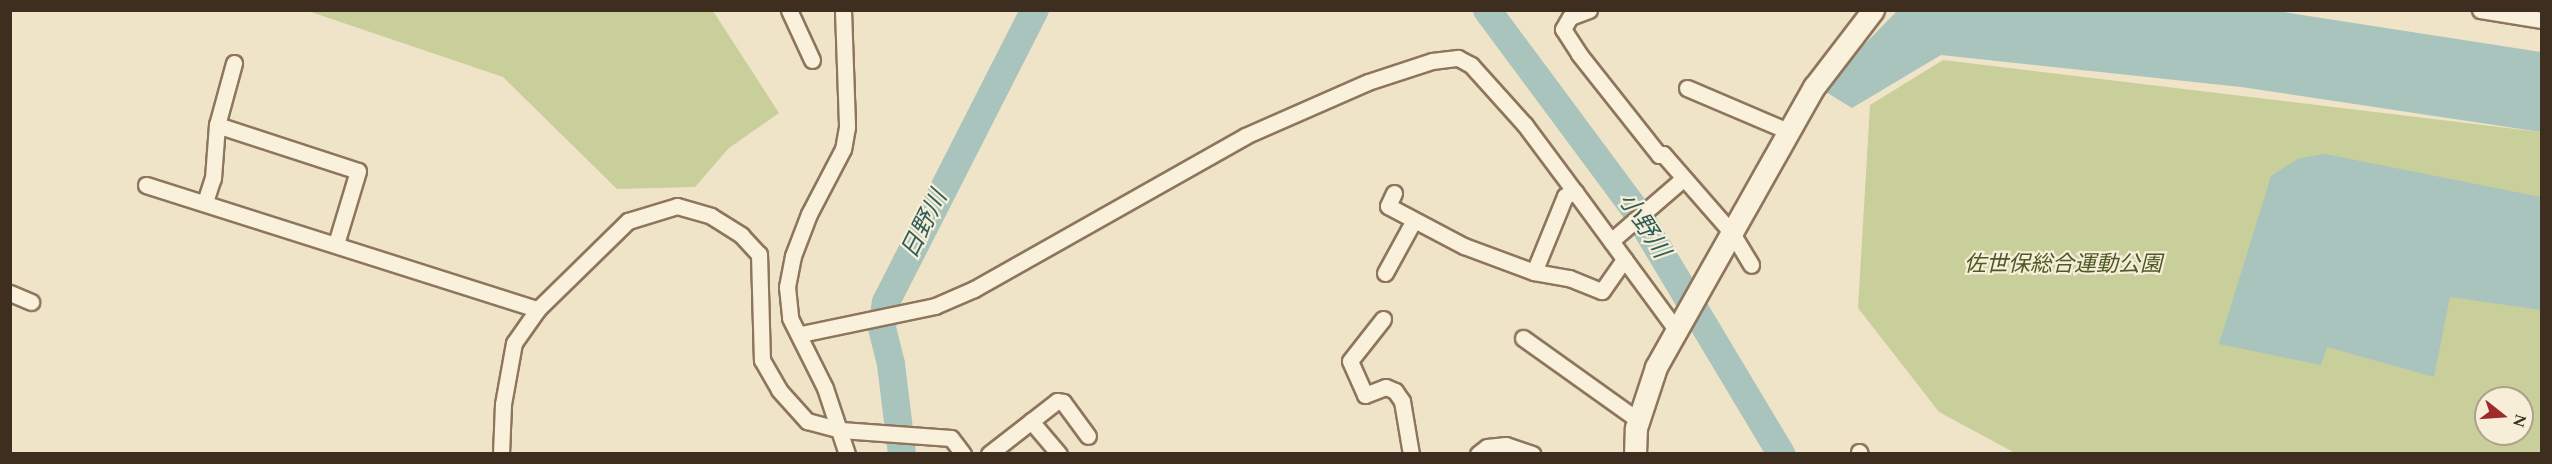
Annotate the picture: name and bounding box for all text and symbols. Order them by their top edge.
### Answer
water label: 日野川 [896,186,954,264]
water label: 小野川 [1611,188,1675,264]
park label: 佐世保総合運動公園 [1964,252,2162,278]
north arrow [2474,386,2534,446]
text: N [2506,411,2533,430]

